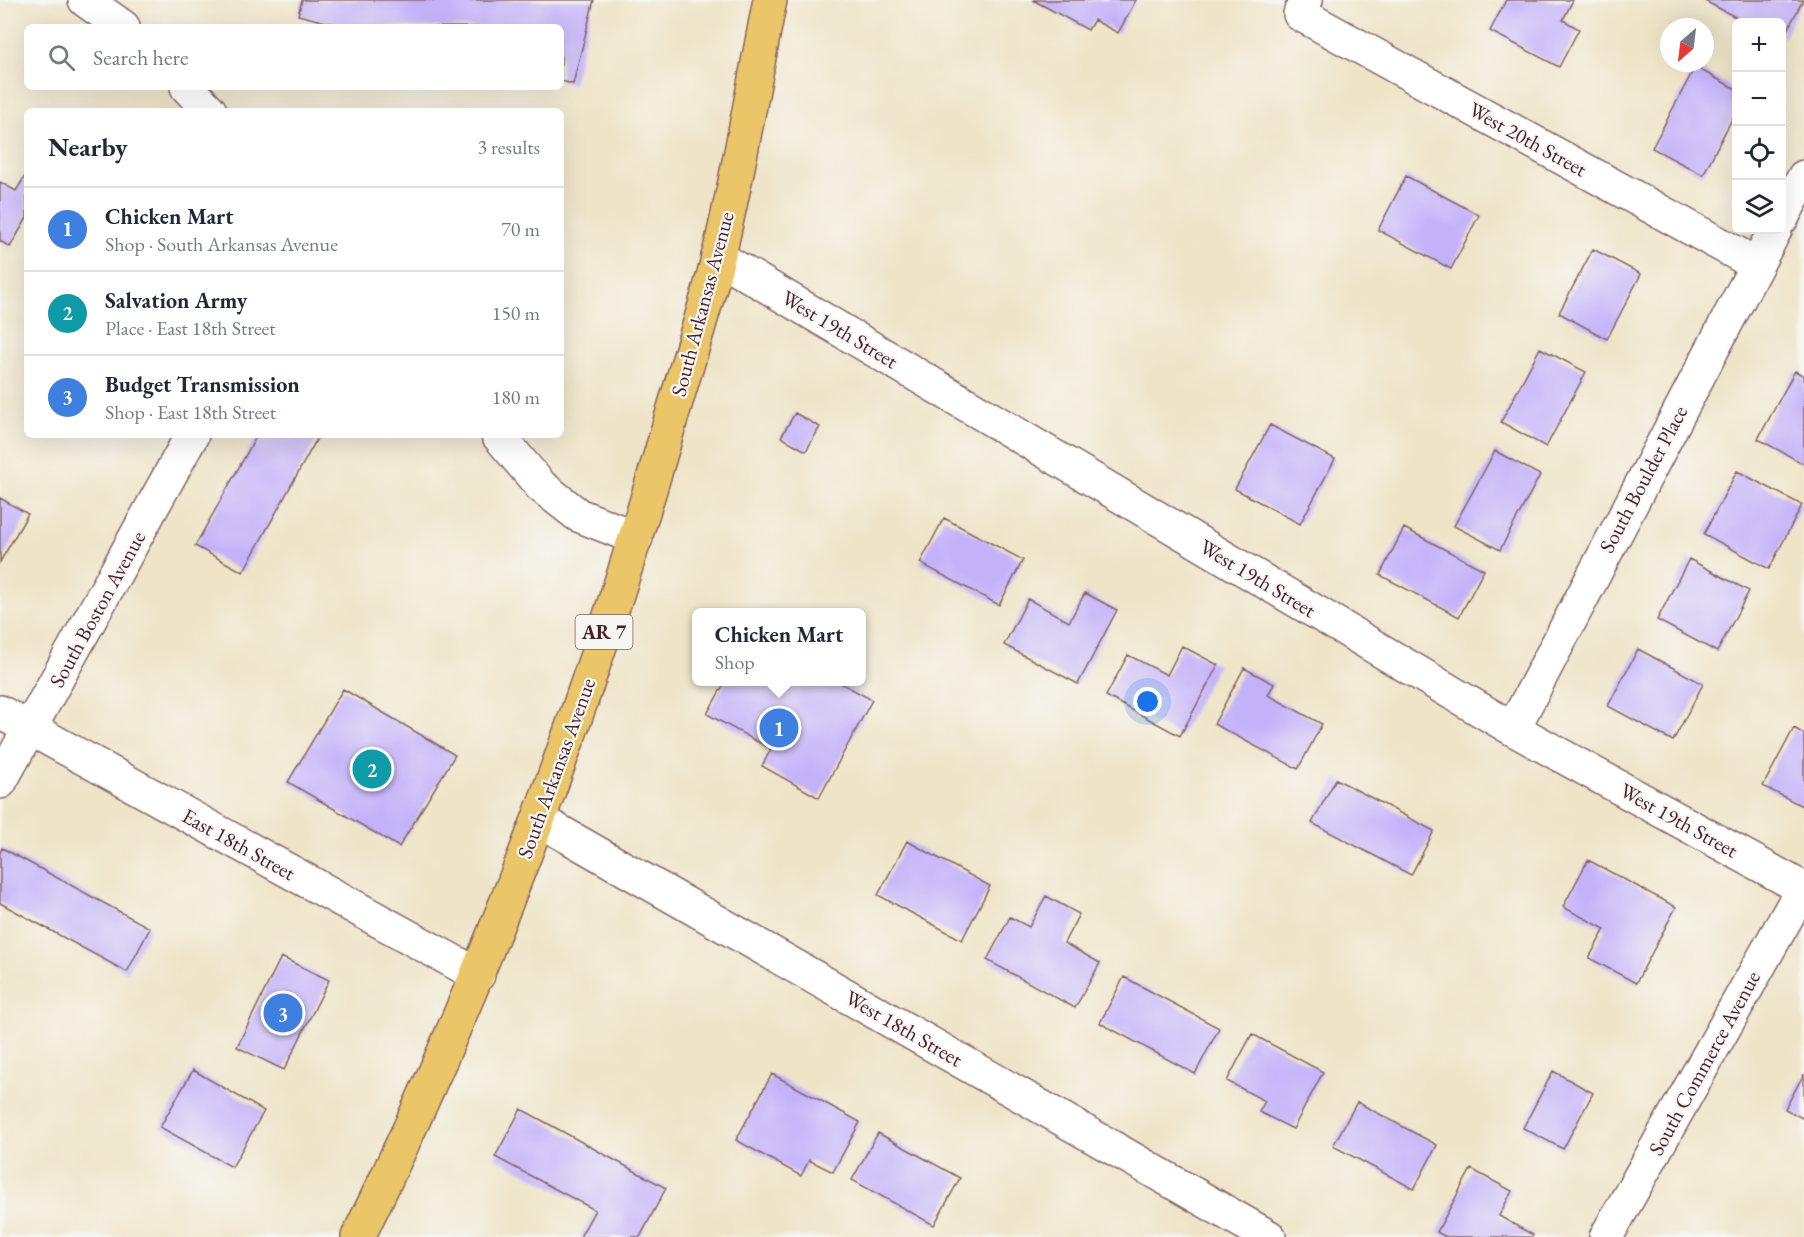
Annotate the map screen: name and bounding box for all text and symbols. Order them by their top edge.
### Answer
north arrow [1660,18,1714,72]
map controls [1732,18,1786,234]
button: + [1732,18,1786,72]
search box [24,24,564,90]
icon: search [45,41,78,74]
text: Search here [93,43,188,72]
button: − [1732,72,1786,126]
street label: West 20th Street [1464,95,1592,183]
button: locate [1732,126,1786,180]
text: Nearby [48,130,128,164]
text: 3 results [477,134,540,160]
button: layers [1732,180,1786,234]
text: Chicken Mart [105,202,233,231]
street label: South Arkansas Avenue [664,209,740,399]
text: 1 [62,216,73,242]
text: 70 m [501,216,540,242]
text: Shop · South Arkansas Avenue [105,231,338,257]
street label: West 19th Street [777,284,903,374]
text: Salvation Army [105,286,247,315]
text: 2 [62,300,73,326]
text: 150 m [492,300,540,326]
text: Place · East 18th Street [105,315,276,341]
text: Budget Transmission [105,370,300,399]
text: 3 [62,384,73,410]
text: 180 m [492,384,540,410]
text: Shop · East 18th Street [105,399,276,425]
street label: South Boulder Place [1593,401,1693,557]
street label: South Boston Avenue [43,526,151,692]
street label: West 19th Street [1195,533,1321,623]
popup [692,608,866,686]
road number: AR 7 [576,615,632,649]
text: Chicken Mart [715,620,843,649]
text: Shop [715,649,755,675]
street label: South Arkansas Avenue [511,674,601,862]
your location [1133,687,1162,716]
pin: 1 [760,706,798,750]
pin: 2 [352,746,392,792]
street label: West 19th Street [1615,776,1743,864]
street label: East 18th Street [178,802,301,886]
street label: South Commerce Avenue [1642,966,1766,1160]
street label: West 18th Street [841,984,968,1073]
pin: 3 [264,990,302,1036]

